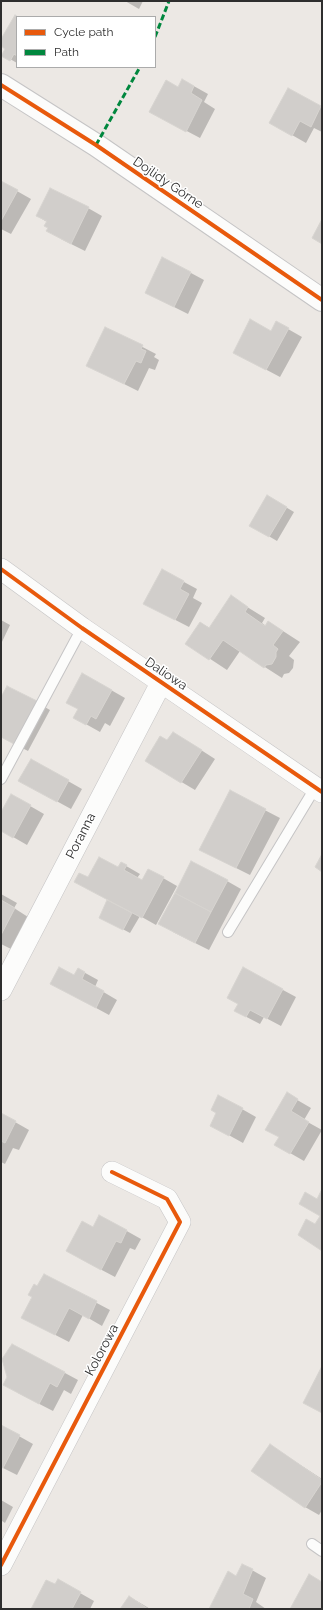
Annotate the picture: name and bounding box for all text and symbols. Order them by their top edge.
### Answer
legend [16,16,156,68]
text: Cycle path [54,25,113,39]
text: Path [54,45,79,59]
street label: Dojlidy Górne [130,154,206,212]
street label: Daliowa [142,654,190,694]
street label: Poranna [63,810,99,862]
street label: Kolorowa [82,1321,122,1379]

